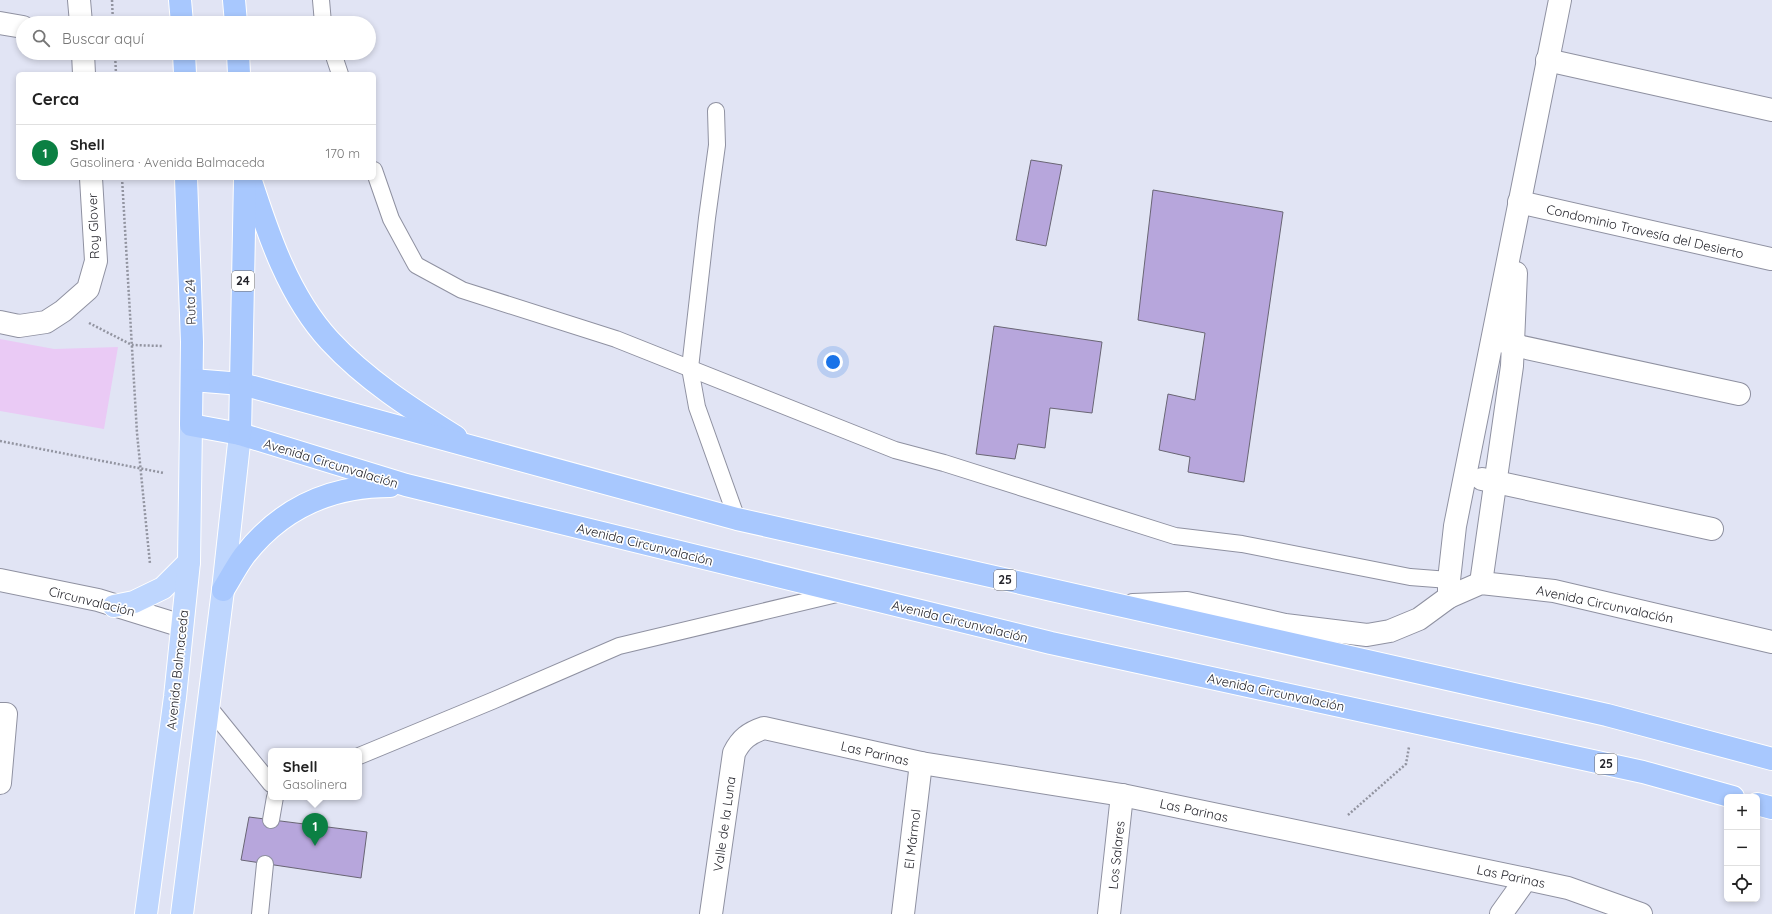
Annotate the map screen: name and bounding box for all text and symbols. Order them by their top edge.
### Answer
search box [16,16,376,60]
icon: search [30,27,52,49]
text: Buscar aquí [62,29,144,48]
text: Cerca [32,88,79,109]
text: Shell [70,135,105,154]
text: 1 [42,145,48,161]
text: 170 m [325,145,360,161]
text: Gasolinera · Avenida Balmaceda [70,154,265,170]
street label: Roy Glover [84,193,102,259]
street label: Condominio Travesía del Desierto [1545,200,1745,262]
road number: 24 [232,271,254,291]
street label: Ruta 24 [181,279,199,325]
your location [823,352,843,372]
street label: Avenida Circunvalación [262,435,400,491]
street label: Avenida Circunvalación [575,519,715,569]
road number: 25 [994,570,1016,590]
street label: Avenida Circunvalación [1535,582,1675,626]
street label: Circunvalación [47,583,137,619]
street label: Avenida Circunvalación [890,596,1030,646]
street label: Avenida Balmaceda [163,609,191,731]
street label: Avenida Circunvalación [1206,670,1346,714]
street label: Las Parinas [839,737,911,769]
popup [268,748,362,800]
road number: 25 [1595,754,1617,774]
text: Shell [283,757,318,776]
street label: Valle de la Luna [709,775,739,873]
text: Gasolinera [283,776,347,792]
map controls [1724,794,1760,902]
button: + [1724,794,1760,830]
street label: Las Parinas [1158,795,1230,825]
street label: El Mármol [900,808,924,870]
pin: 1 [302,813,328,846]
street label: Los Salares [1104,820,1128,890]
button: − [1724,830,1760,866]
street label: Las Parinas [1475,861,1547,891]
button: locate [1724,866,1760,902]

